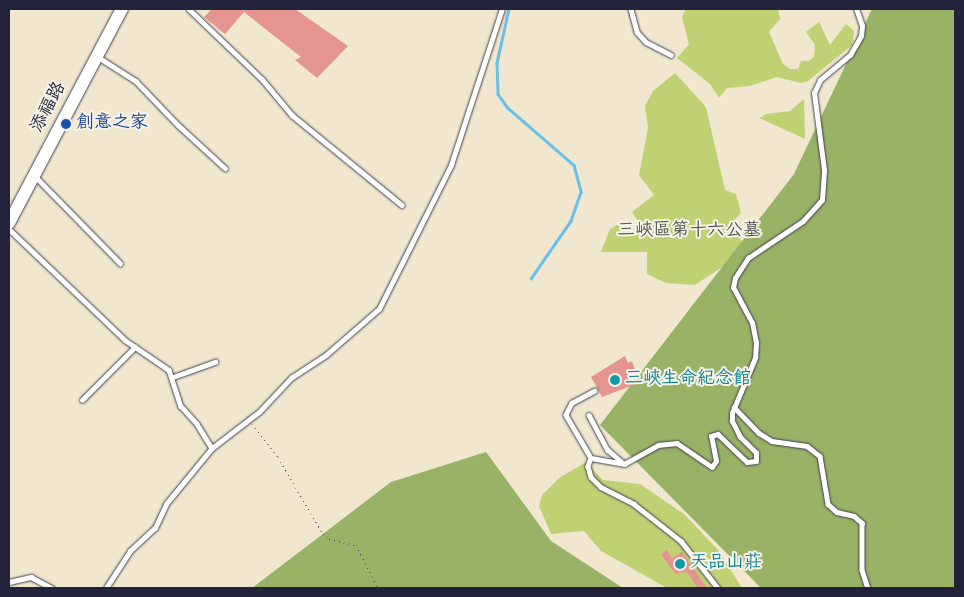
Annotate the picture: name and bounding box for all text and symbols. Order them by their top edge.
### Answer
street label: 添福路 [28,79,72,137]
place label: 創意之家 [76,113,148,135]
marker: 創意之家 [60,118,72,130]
park label: 三峽區第十六公墓 [617,221,761,243]
place label: 三峽生命紀念館 [625,369,751,391]
marker: 三峽生命紀念館 [609,374,621,386]
place label: 天品山莊 [690,553,762,575]
marker: 天品山莊 [674,558,686,570]

